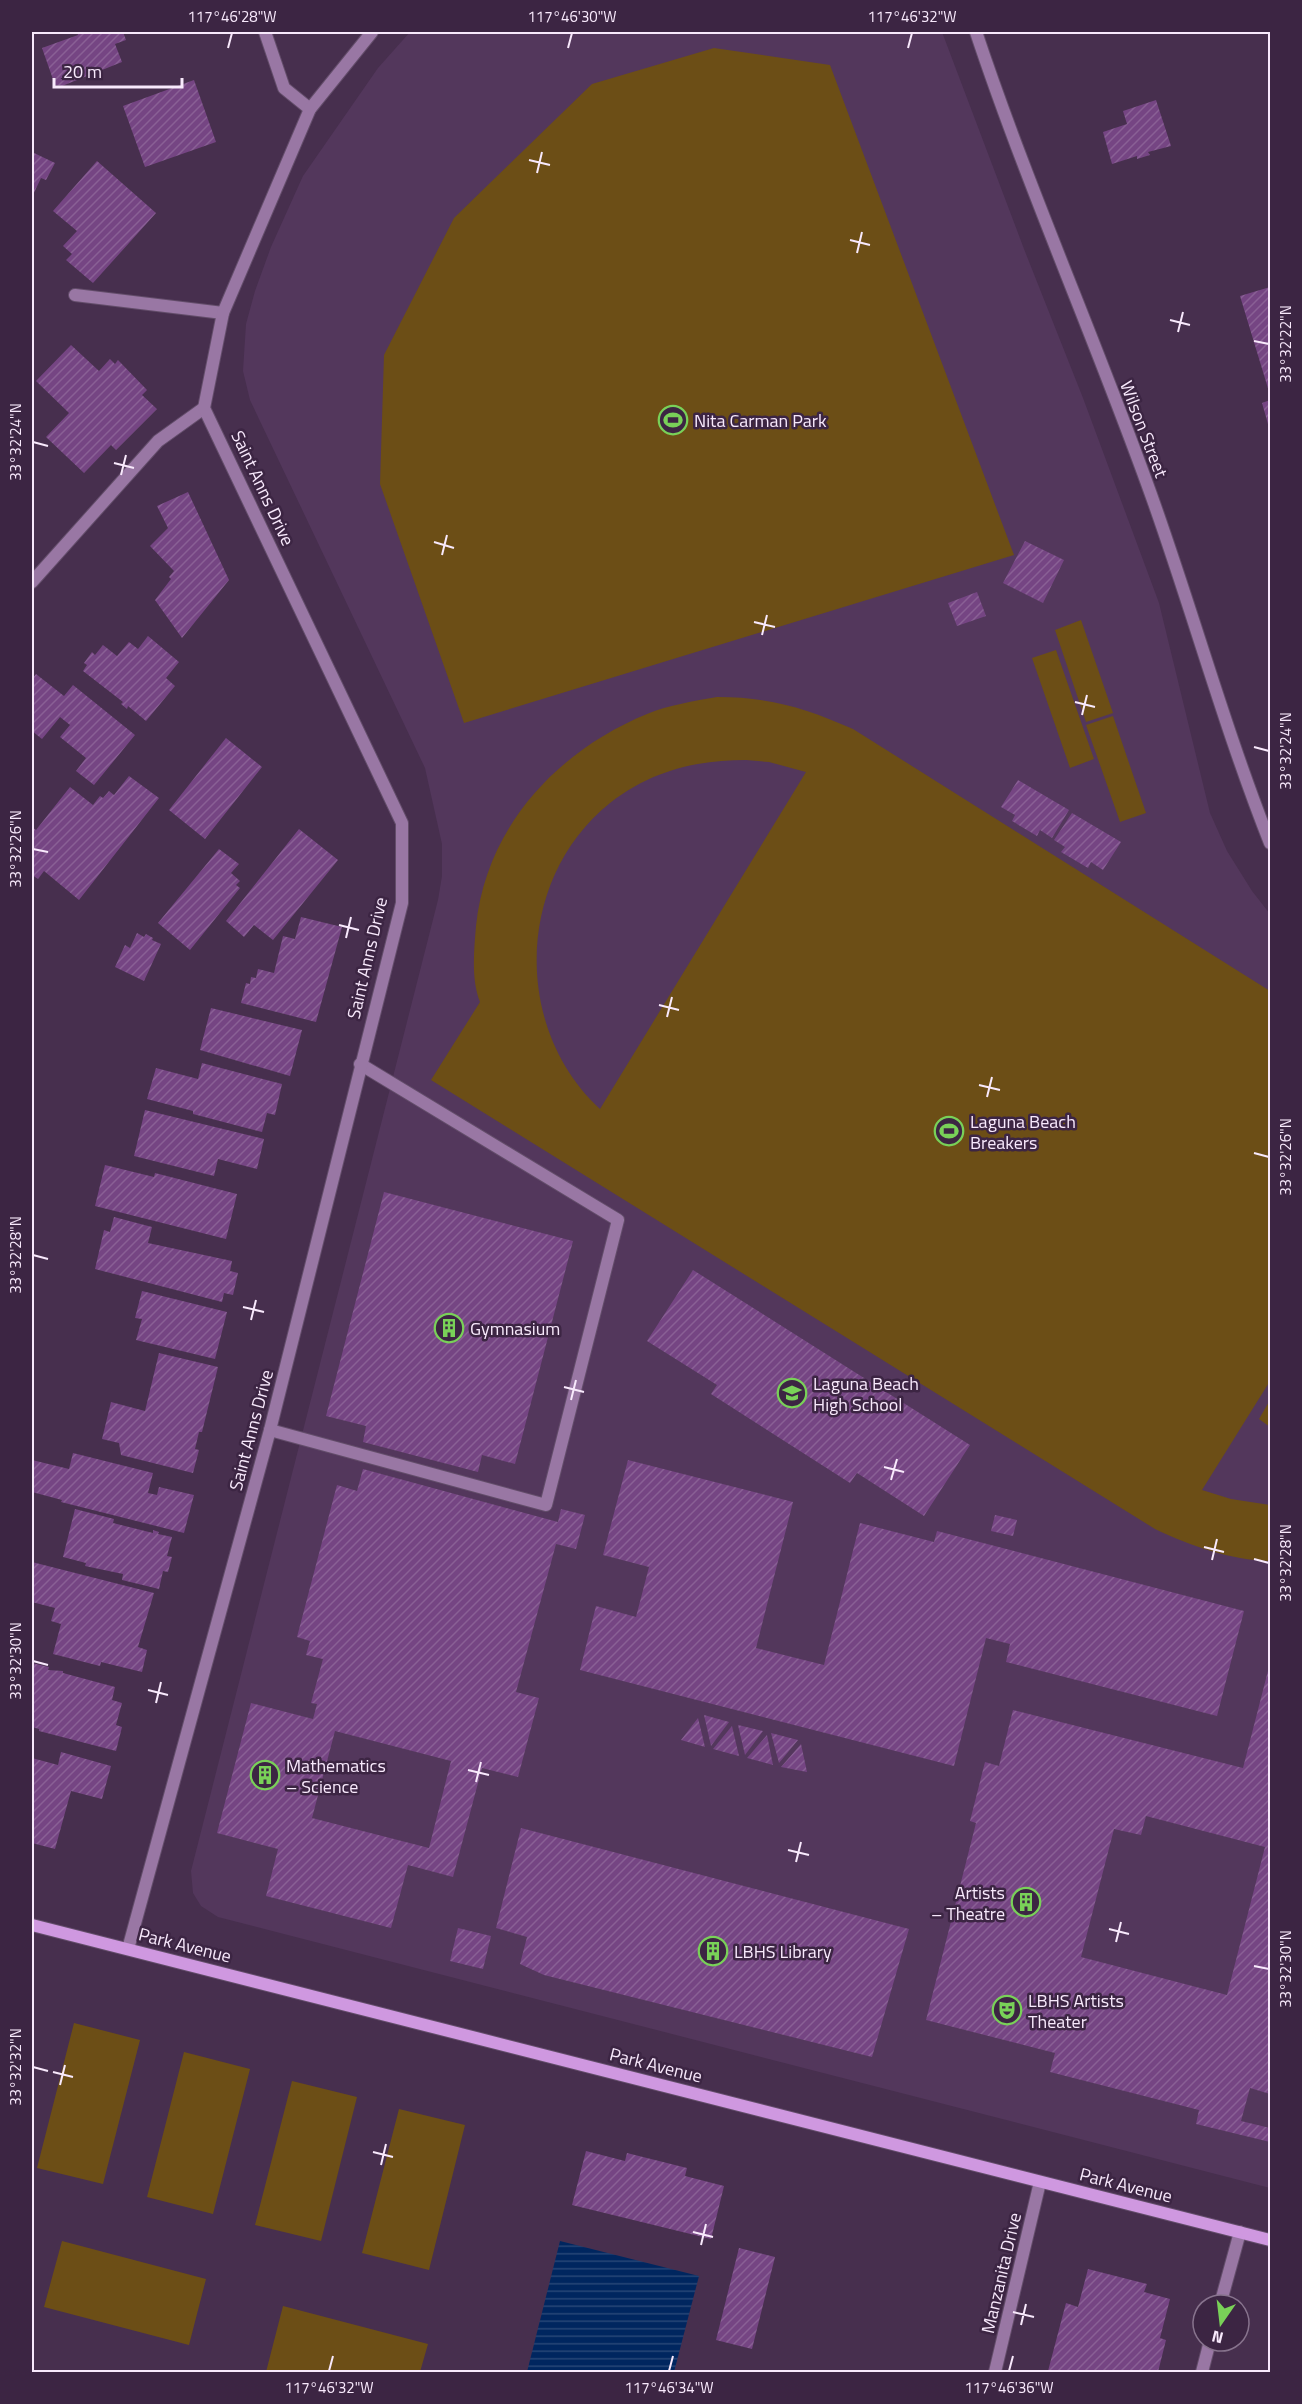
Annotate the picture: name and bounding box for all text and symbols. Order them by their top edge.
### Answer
text: 117°46'28"W [187,5,277,28]
text: 117°46'30"W [527,5,617,28]
text: 117°46'32"W [867,5,957,28]
scale bar [54,51,182,89]
text: 20 m [63,58,102,85]
text: 33°32'22"N [1274,305,1297,383]
street label: Wilson Street [1113,377,1175,482]
text: 33°32'24"N [4,403,27,481]
sports icon: Nita Carman Park [657,404,689,436]
place label: Nita Carman Park [694,407,827,434]
street label: Saint Anns Drive [224,426,302,550]
text: 33°32'24"N [1274,712,1297,790]
text: 33°32'26"N [4,810,27,888]
street label: Saint Anns Drive [340,894,394,1022]
place label: Laguna Beach Breakers [970,1108,1076,1156]
sports icon: Laguna Beach Breakers [933,1115,965,1147]
text: 33°32'26"N [1274,1118,1297,1196]
text: 33°32'28"N [4,1216,27,1294]
building icon: Gymnasium [433,1312,465,1344]
place label: Gymnasium [470,1315,560,1342]
street label: Saint Anns Drive [222,1366,280,1494]
place label: Laguna Beach High School [813,1370,919,1418]
school or university icon: Laguna Beach High School [776,1377,808,1409]
text: 33°32'28"N [1274,1524,1297,1602]
text: 33°32'30"N [4,1622,27,1700]
place label: Mathematics – Science [286,1752,386,1800]
building icon: Mathematics – Science [249,1759,281,1791]
place label: Artists – Theatre [931,1879,1005,1927]
building icon: Artists – Theatre [1010,1886,1042,1918]
street label: Park Avenue [136,1920,234,1970]
text: 33°32'30"N [1274,1930,1297,2008]
building icon: LBHS Library [697,1935,729,1967]
place label: LBHS Library [734,1938,832,1965]
place label: LBHS Artists Theater [1028,1987,1124,2035]
theatre icon: LBHS Artists Theater [991,1994,1023,2026]
text: 33°32'32"N [4,2028,27,2106]
street label: Park Avenue [607,2040,705,2090]
street label: Park Avenue [1077,2160,1175,2210]
street label: Manzanita Drive [974,2210,1028,2336]
north arrow [1191,2293,1251,2353]
text: N [1209,2325,1226,2351]
text: 117°46'32"W [284,2376,374,2399]
text: 117°46'34"W [624,2376,714,2399]
text: 117°46'36"W [964,2376,1054,2399]

